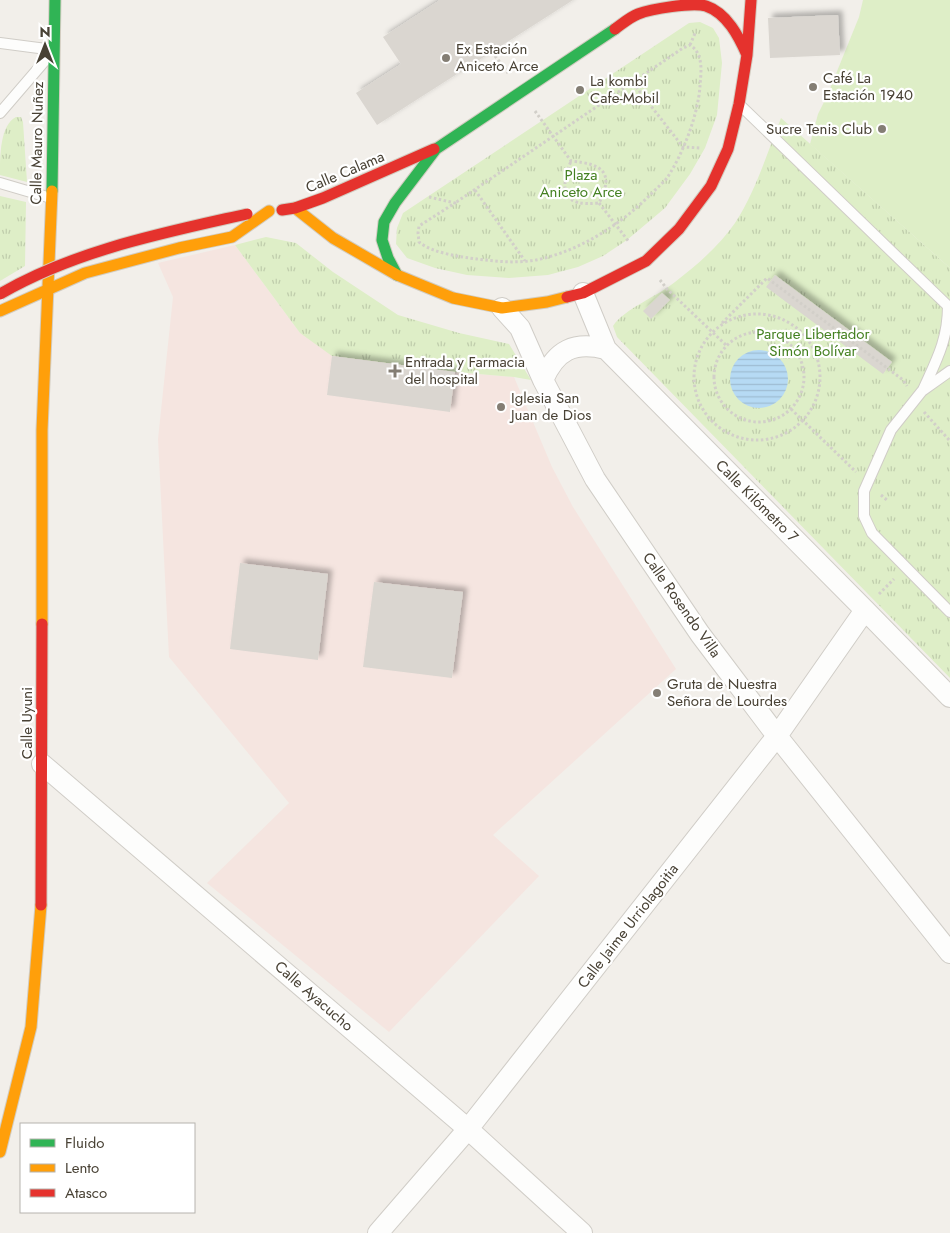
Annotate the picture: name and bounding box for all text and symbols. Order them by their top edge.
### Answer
north arrow [20,20,70,70]
text: N [39,22,51,42]
place label: Ex Estación Aniceto Arce [456,38,539,77]
marker: Ex Estación Aniceto Arce [440,52,452,64]
place label: Café La Estación 1940 [823,67,913,106]
place label: La kombi Cafe-Mobil [590,70,659,109]
street label: Calle Mauro Nuñez [25,81,49,205]
marker: Café La Estación 1940 [807,81,819,93]
marker: La kombi Cafe-Mobil [574,84,586,96]
place label: Sucre Tenis Club [766,118,872,140]
marker: Sucre Tenis Club [876,123,888,135]
street label: Calle Calama [302,146,388,198]
park label: Plaza Aniceto Arce [540,164,623,203]
park label: Parque Libertador Simón Bolívar [756,323,871,362]
place label: Entrada y Farmacia del hospital [405,351,525,390]
marker: Entrada y Farmacia del hospital [389,365,401,377]
place label: Iglesia San Juan de Dios [509,387,591,426]
marker: Iglesia San Juan de Dios [495,401,507,413]
street label: Calle Kilómetro 7 [711,455,803,547]
street label: Calle Rosendo Villa [637,548,727,662]
place label: Gruta de Nuestra Señora de Lourdes [667,673,787,712]
street label: Calle Uyuni [16,687,38,759]
marker: Gruta de Nuestra Señora de Lourdes [651,687,663,699]
street label: Calle Jaime Urriolagoitia [572,859,684,993]
street label: Calle Ayacucho [270,956,358,1036]
legend [20,1123,195,1213]
text: Fluido [65,1132,104,1154]
text: Lento [65,1157,99,1179]
text: Atasco [65,1182,107,1204]

